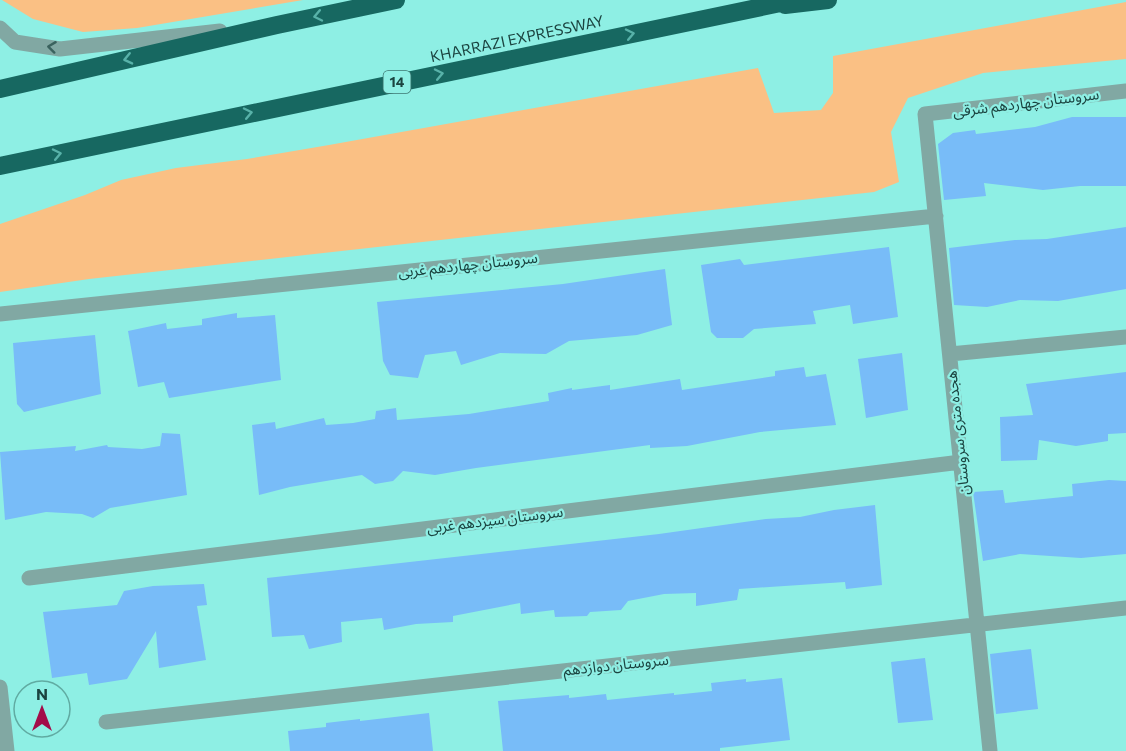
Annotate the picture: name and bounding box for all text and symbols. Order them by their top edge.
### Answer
one-way arrow [313,9,323,22]
street label: KHARRAZI EXPRESSWAY [428,11,605,65]
one-way arrow [625,29,635,42]
one-way arrow [47,42,57,54]
one-way arrow [123,52,133,65]
one-way arrow [434,68,444,81]
road number: 14 [384,71,410,93]
street label: سروستان چهاردهم شرقی [952,84,1101,123]
one-way arrow [243,107,253,120]
one-way arrow [52,148,62,161]
street label: سروستان چهاردهم غربی [397,248,539,283]
street label: هجده متری سروستان [942,370,973,496]
street label: سروستان سیزدهم غربی [426,502,565,539]
street label: سروستان دوازدهم [562,649,670,681]
north arrow [12,679,72,739]
text: N [36,684,48,703]

